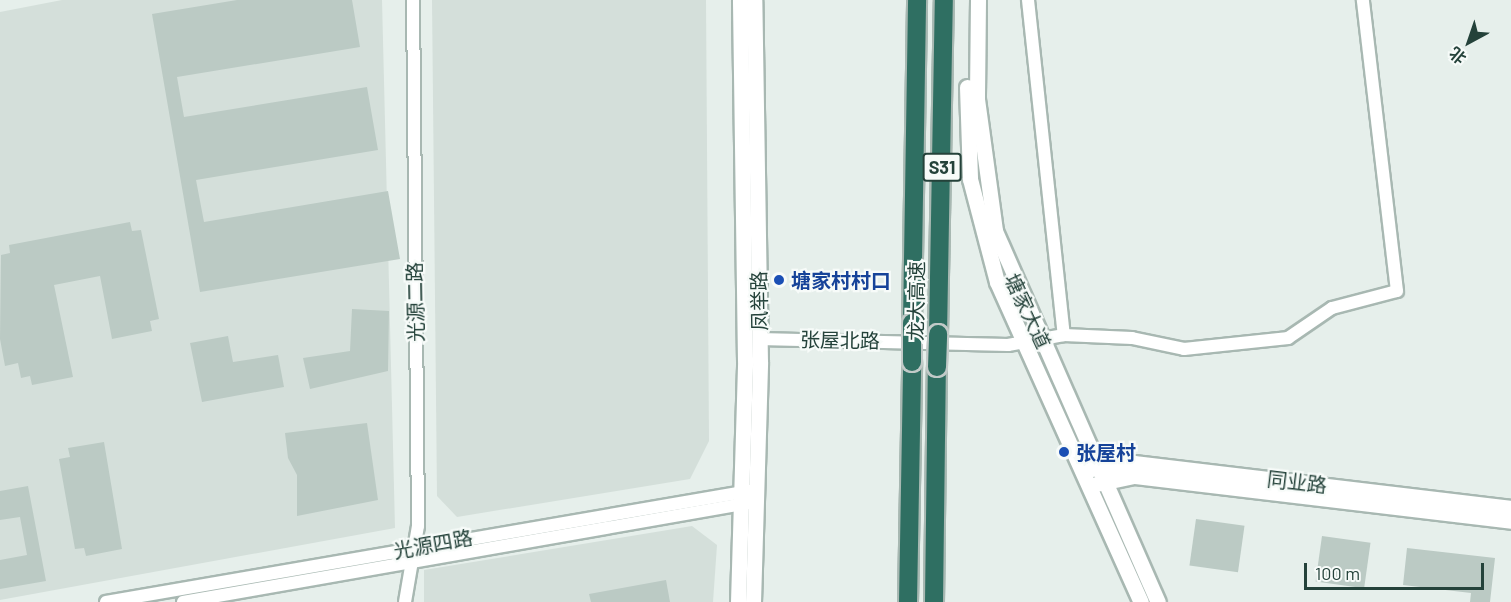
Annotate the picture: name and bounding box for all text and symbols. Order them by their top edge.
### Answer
north arrow [1439,12,1499,72]
text: 北 [1445,44,1469,69]
road number: S31 [922,152,962,182]
street label: 龙大高速 [903,261,929,341]
street label: 光源二路 [402,262,428,342]
place label: 塘家村村口 [791,268,891,292]
street label: 塘家大道 [1000,270,1056,352]
street label: 凤举路 [746,271,772,331]
marker: 塘家村村口 [772,273,786,287]
street label: 张屋北路 [800,327,880,353]
place label: 张屋村 [1076,440,1136,464]
marker: 张屋村 [1057,445,1071,459]
street label: 同业路 [1266,466,1328,498]
street label: 光源四路 [392,525,474,563]
scale bar [1307,551,1487,589]
text: 100 m [1315,562,1360,584]

